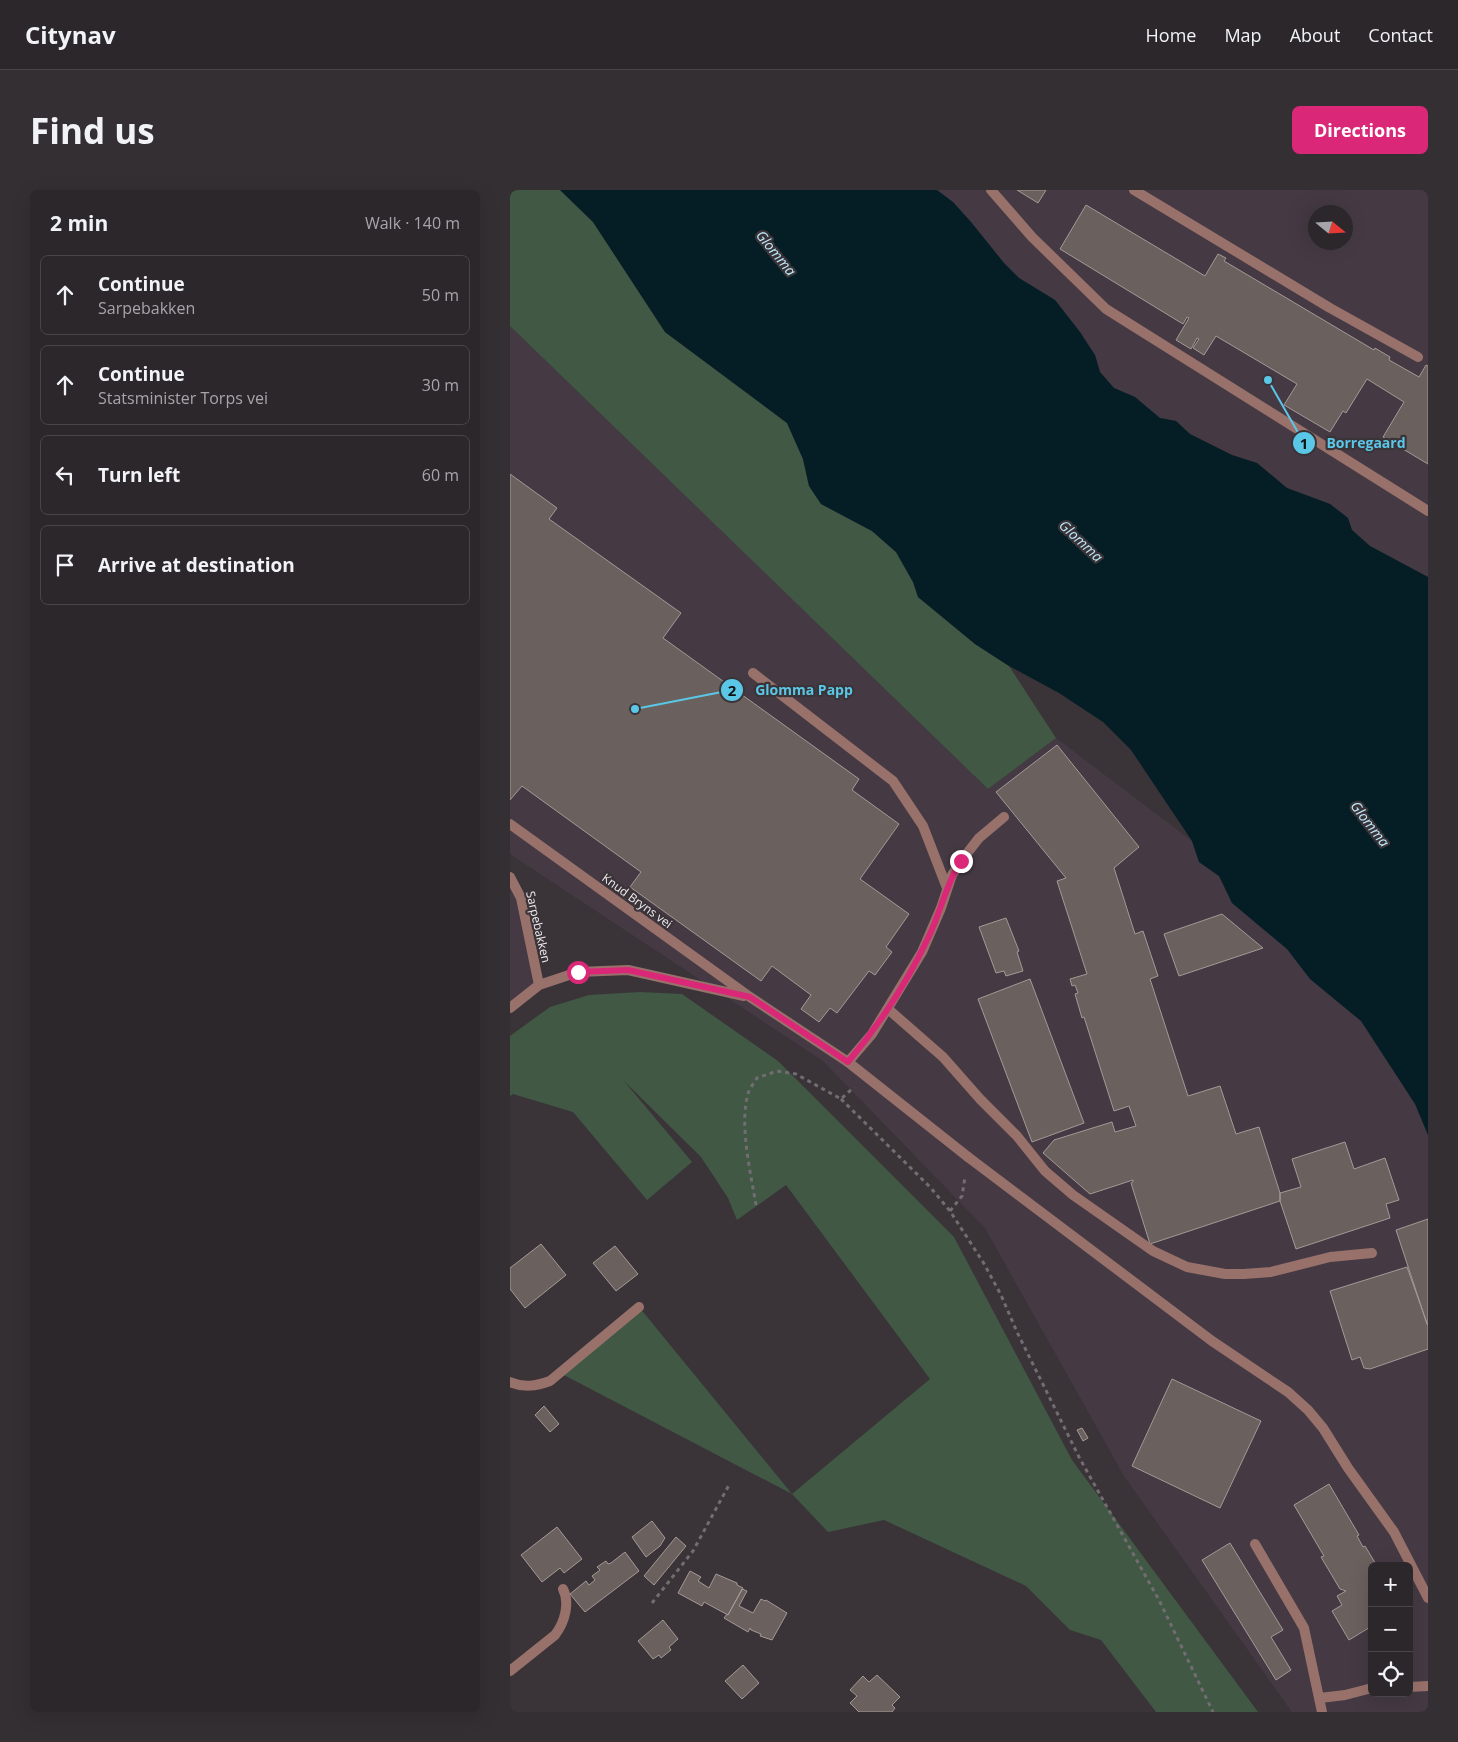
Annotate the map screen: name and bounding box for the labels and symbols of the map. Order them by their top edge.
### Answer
north arrow [1308,205,1353,250]
water label: Glomma [752,226,801,279]
callout: Borregaard [1292,429,1416,458]
text: 1 [1300,433,1308,453]
text: Borregaard [1326,433,1406,452]
water label: Glomma [1055,516,1107,566]
callout: Glomma Papp [720,676,863,705]
text: 2 [728,680,737,700]
text: Glomma Papp [755,680,853,699]
water label: Glomma [1347,797,1394,851]
route end [950,850,973,873]
street label: Knud Bryns vei [599,869,676,932]
street label: Sarpebakken [522,889,555,964]
route start [567,961,590,984]

